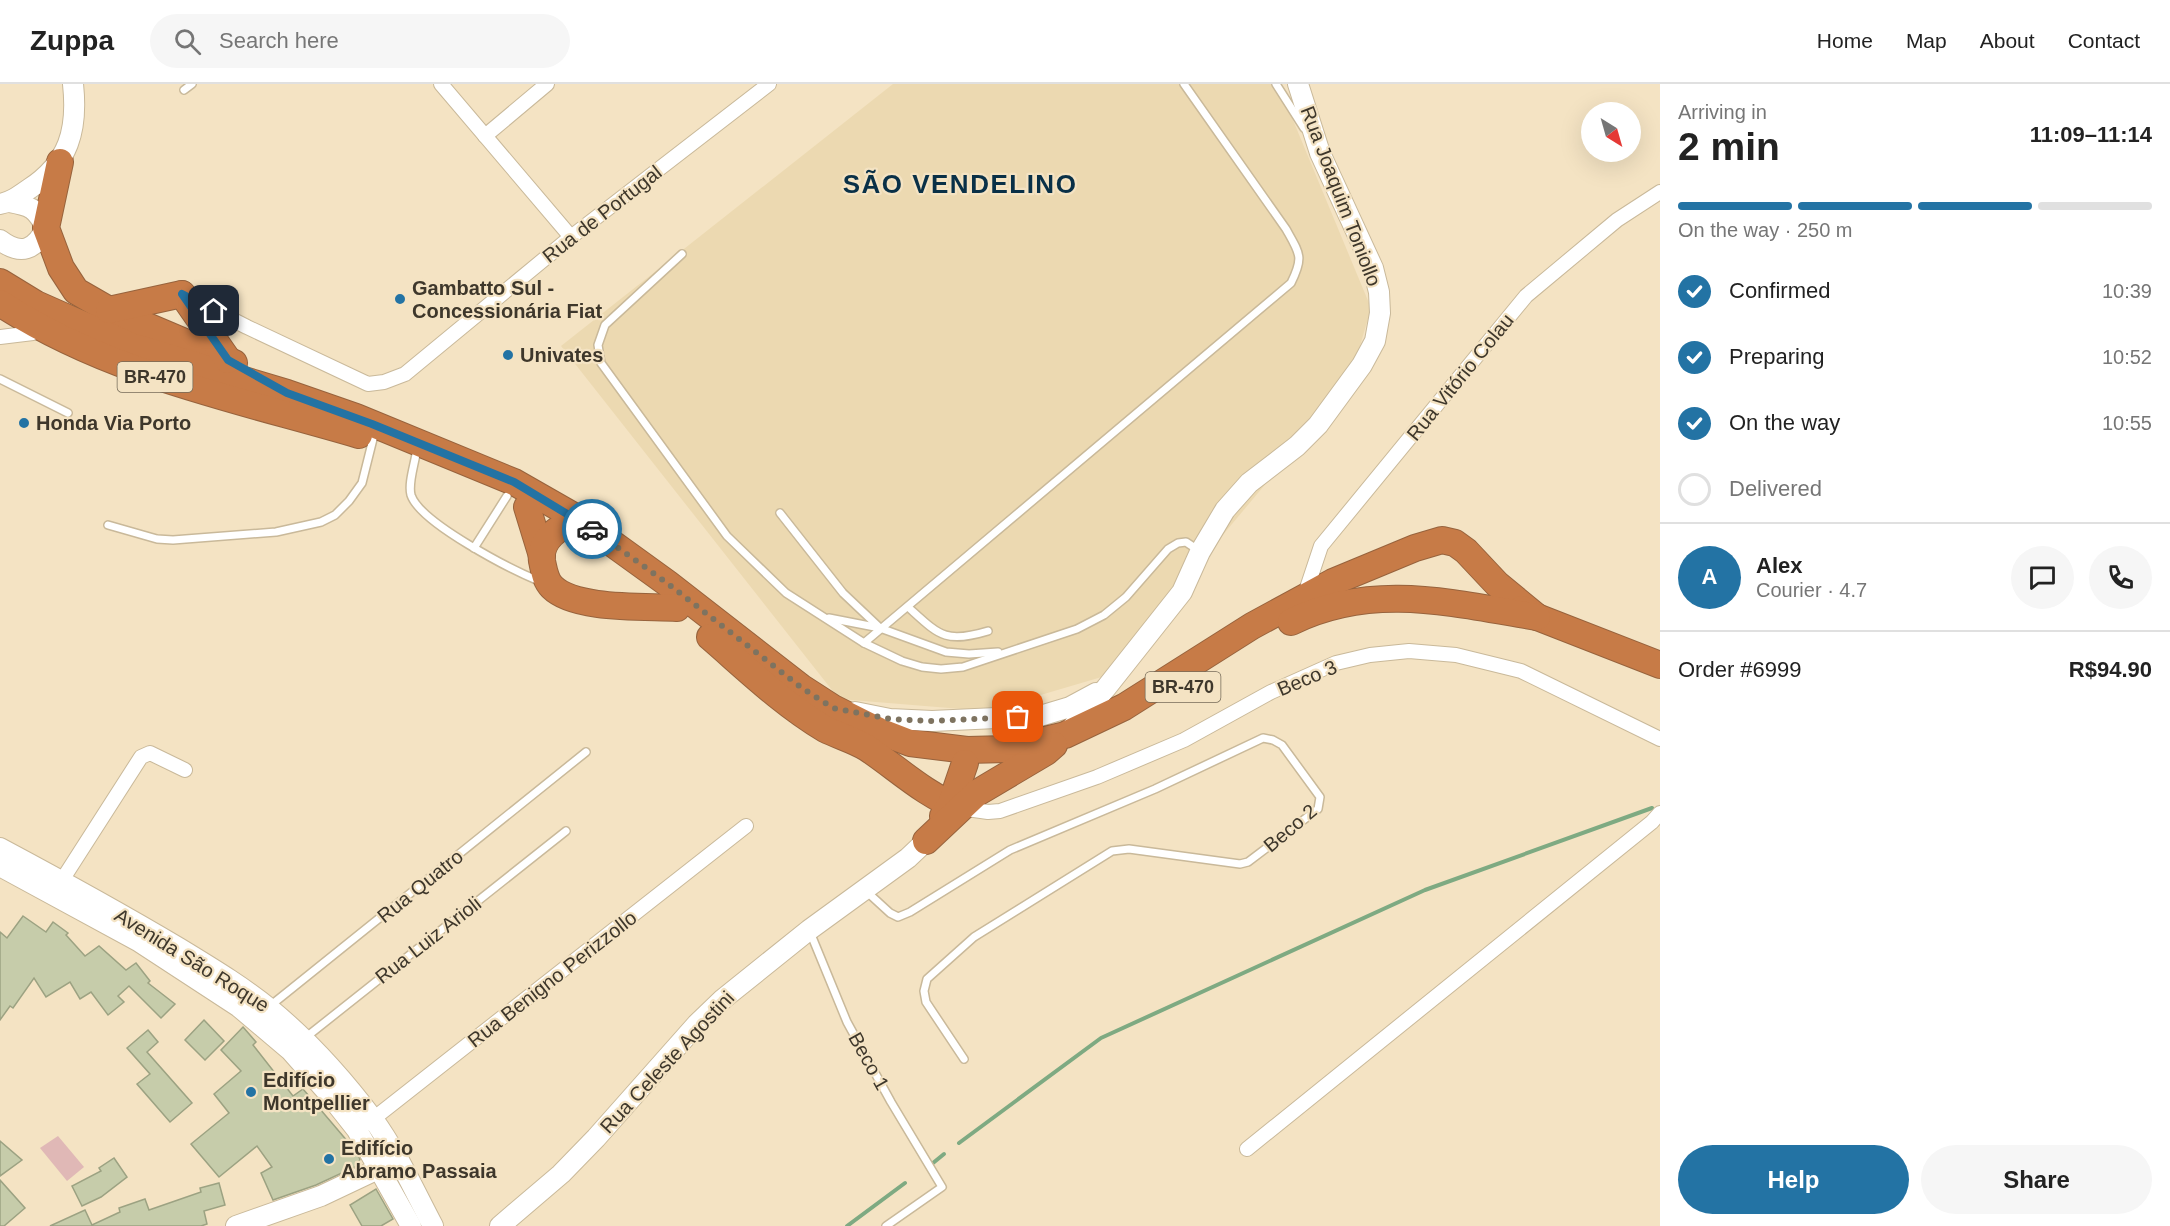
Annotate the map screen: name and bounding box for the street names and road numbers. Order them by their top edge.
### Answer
street label: Rua Joaquim Toniollo [1297,103,1385,289]
street label: Rua de Portugal [538,161,666,267]
street label: Rua Vitório Colau [1402,309,1518,445]
road number: BR-470 [118,362,192,392]
street label: Beco 3 [1274,656,1340,700]
road number: BR-470 [1146,672,1220,702]
street label: Beco 2 [1259,800,1321,856]
street label: Rua Quatro [373,845,467,927]
street label: Rua Luiz Arioli [371,892,485,988]
street label: Avenida São Roque [111,904,273,1016]
street label: Rua Benigno Perizzollo [463,906,641,1052]
street label: Rua Celeste Agostini [596,987,738,1137]
street label: Beco 1 [844,1028,894,1094]

